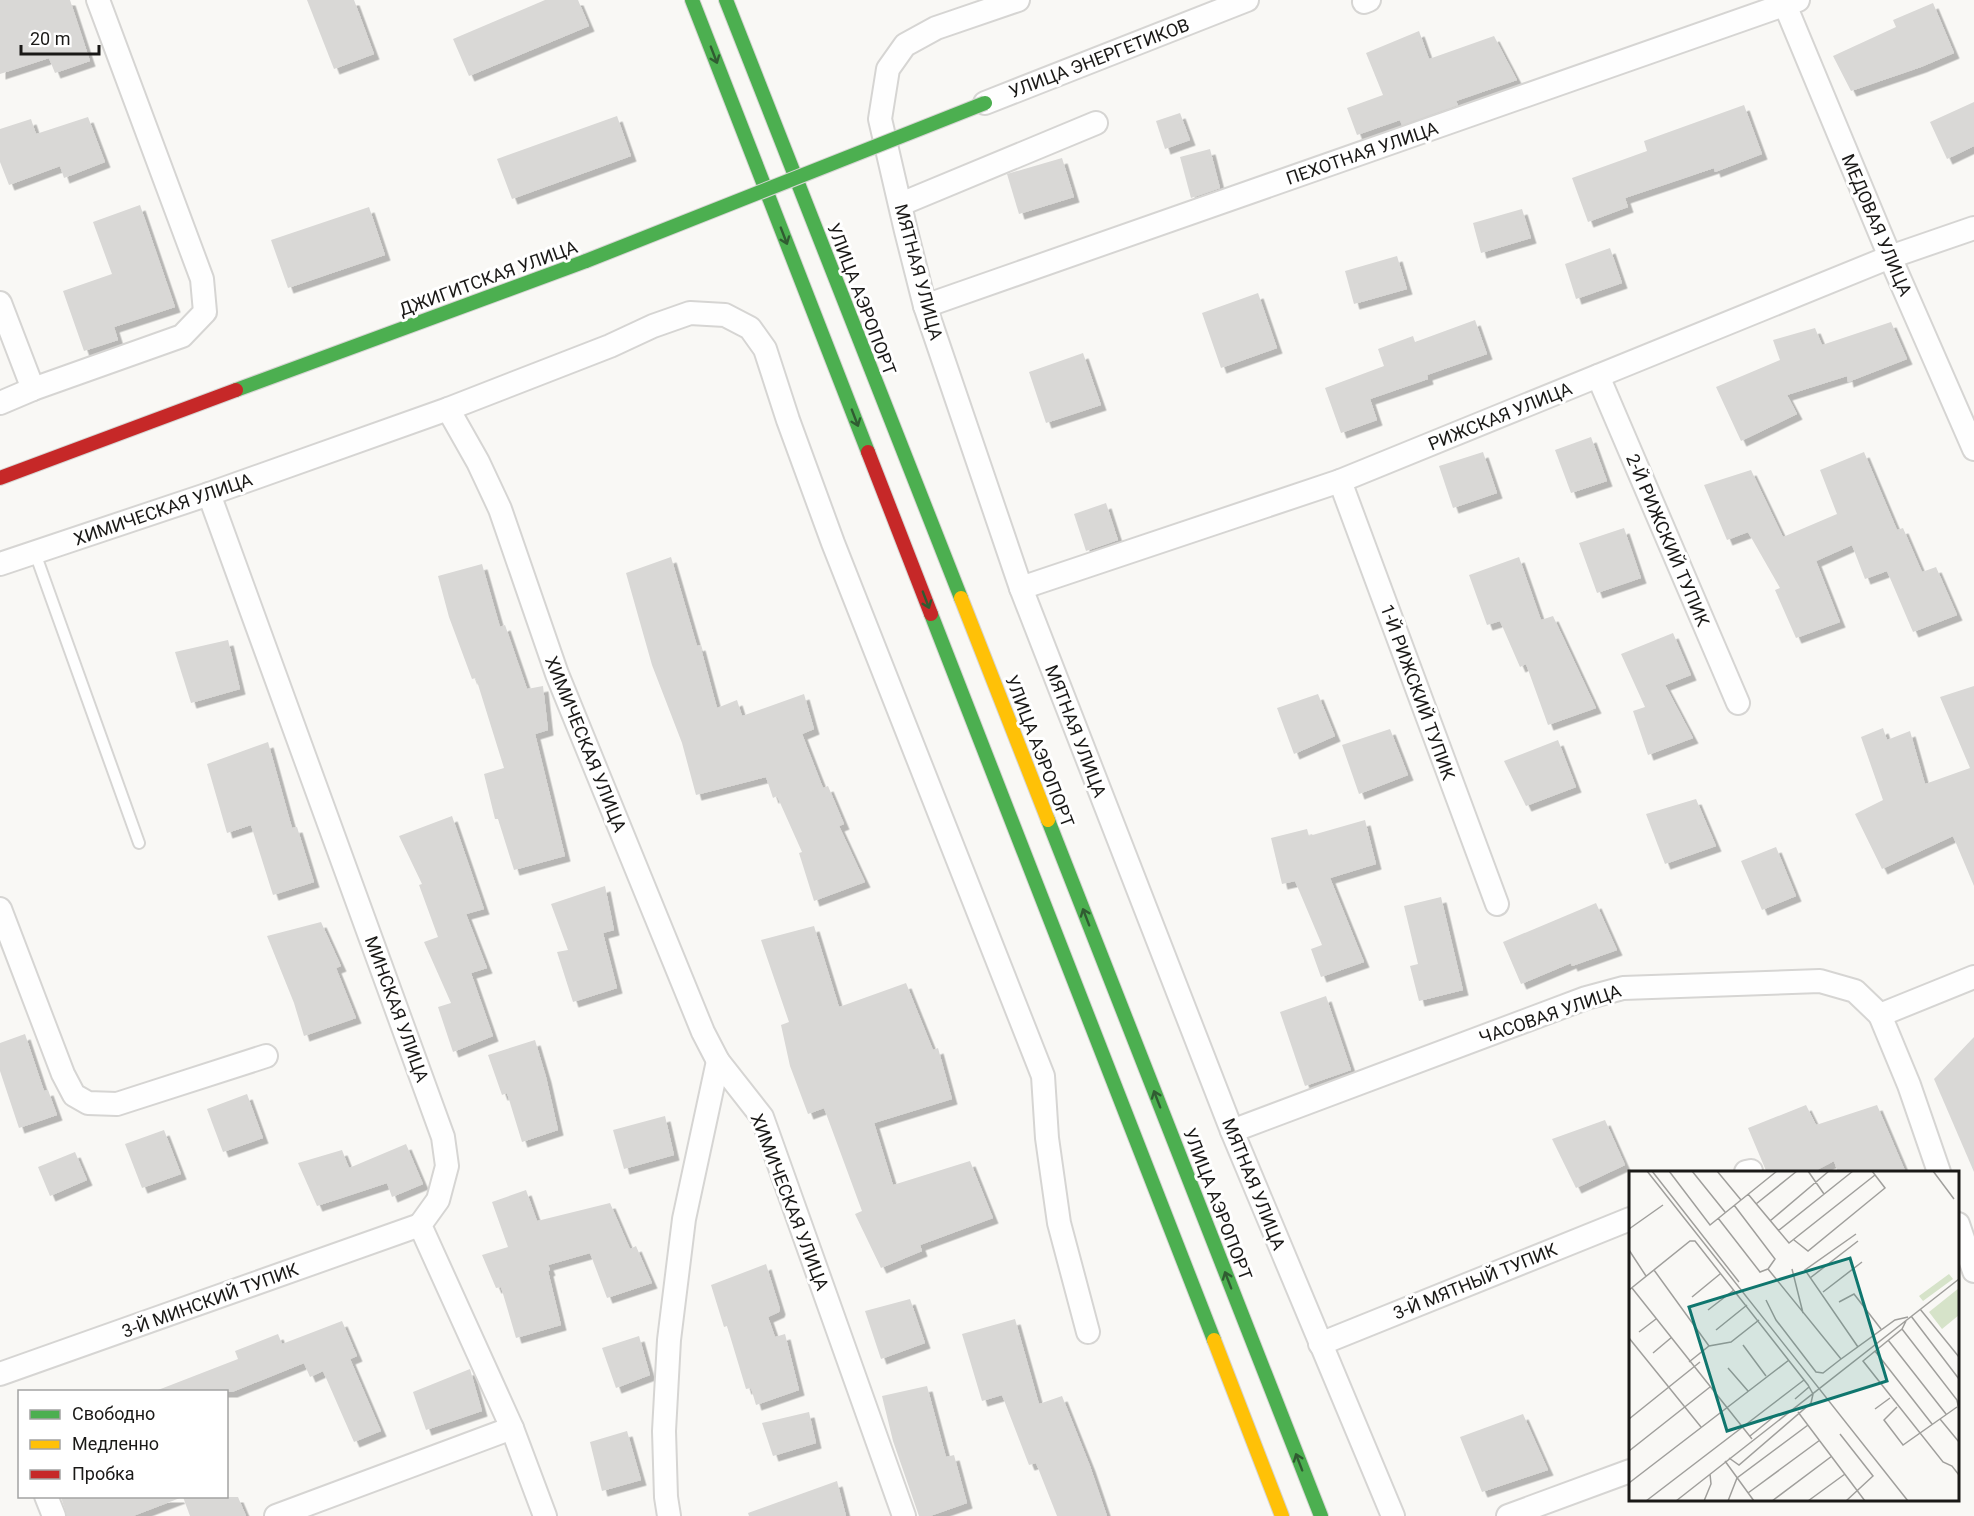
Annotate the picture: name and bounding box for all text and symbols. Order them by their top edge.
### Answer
street label: УЛИЦА ЭНЕРГЕТИКОВ [1006,14,1192,102]
scale bar [21,18,99,56]
text: 20 m [30,28,70,49]
one-way arrow [709,45,720,63]
street label: ПЕХОТНАЯ УЛИЦА [1283,117,1441,189]
street label: МЕДОВАЯ УЛИЦА [1838,151,1916,299]
street label: МЯТНАЯ УЛИЦА [891,202,947,343]
street label: УЛИЦА АЭРОПОРТ [823,220,901,378]
one-way arrow [779,226,790,245]
street label: ДЖИГИТСКАЯ УЛИЦА [396,236,580,320]
street label: РИЖСКАЯ УЛИЦА [1425,378,1575,454]
one-way arrow [850,408,861,427]
street label: 2-Й РИЖСКИЙ ТУПИК [1622,451,1714,630]
street label: ХИМИЧЕСКАЯ УЛИЦА [71,468,255,549]
one-way arrow [921,590,932,609]
street label: 1-Й РИЖСКИЙ ТУПИК [1376,601,1460,783]
street label: ХИМИЧЕСКАЯ УЛИЦА [541,653,631,835]
street label: МЯТНАЯ УЛИЦА [1041,662,1111,800]
street label: УЛИЦА АЭРОПОРТ [1001,672,1079,830]
one-way arrow [1079,908,1090,927]
street label: МИНСКАЯ УЛИЦА [361,933,433,1085]
street label: ЧАСОВАЯ УЛИЦА [1476,980,1624,1048]
one-way arrow [1151,1090,1162,1108]
street label: ХИМИЧЕСКАЯ УЛИЦА [747,1111,833,1293]
street label: МЯТНАЯ УЛИЦА [1218,1115,1290,1253]
street label: УЛИЦА АЭРОПОРТ [1179,1125,1257,1283]
inset map [1629,1171,1959,1501]
street label: 3-Й МЯТНЫЙ ТУПИК [1390,1238,1560,1323]
street label: 3-Й МИНСКИЙ ТУПИК [119,1258,301,1342]
one-way arrow [1222,1271,1233,1290]
legend [18,1390,228,1498]
text: Свободно [72,1403,155,1424]
text: Медленно [72,1433,159,1454]
one-way arrow [1293,1453,1304,1471]
text: Пробка [72,1463,135,1484]

